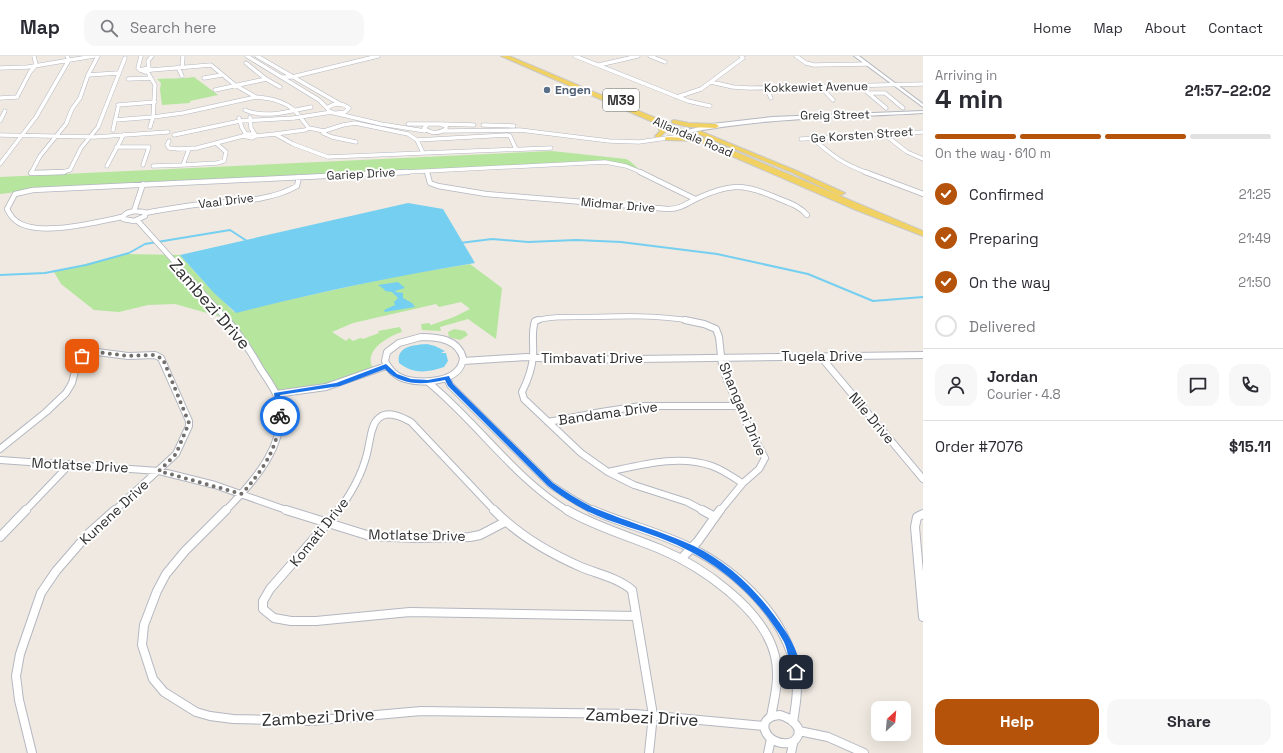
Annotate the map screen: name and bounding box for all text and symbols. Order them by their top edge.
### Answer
search box [84,10,364,46]
text: Map [20,15,60,40]
icon: search [98,17,120,39]
text: Search here [130,18,216,37]
text: Home [1033,19,1071,37]
text: Map [1093,19,1123,37]
text: About [1145,19,1186,37]
text: Contact [1208,19,1263,37]
text: Arriving in [935,67,997,84]
street label: Kokkewiet Avenue [764,78,868,96]
text: 21:57–22:02 [1185,81,1271,100]
place label: Engen [555,82,591,98]
text: 4 min [935,82,1003,116]
marker: Engen [542,85,552,95]
road number: M39 [603,89,639,111]
street label: Greig Street [800,106,870,124]
street label: Allandale Road [651,113,735,161]
street label: Ge Korsten Street [810,123,914,147]
text: On the way · 610 m [935,145,1051,162]
street label: Gariep Drive [326,164,396,184]
icon: check [935,183,957,205]
text: Confirmed [969,185,1044,204]
text: 21:25 [1239,186,1271,203]
street label: Vaal Drive [197,190,255,212]
street label: Midmar Drive [580,194,656,216]
icon: check [935,227,957,249]
text: Preparing [969,229,1039,248]
text: 21:49 [1238,230,1271,247]
street label: Zambezi Drive [165,254,255,354]
icon: check [935,271,957,293]
text: On the way [969,273,1050,292]
text: 21:50 [1238,274,1271,291]
text: Delivered [969,317,1036,336]
pin [65,339,99,373]
icon: bag [71,345,93,367]
street label: Tugela Drive [781,347,863,365]
street label: Timbavati Drive [541,349,643,367]
street label: Shangani Drive [715,359,771,459]
button: person [935,364,977,406]
button: chat [1177,364,1219,406]
button: phone [1229,364,1271,406]
text: Jordan [987,367,1038,386]
text: Courier · 4.8 [987,386,1061,403]
street label: Nile Drive [845,389,899,447]
courier [260,396,300,436]
street label: Bandama Drive [557,397,659,429]
icon: bike [269,405,291,427]
text: Order #7076 [935,437,1023,456]
text: $15.11 [1229,437,1271,456]
street label: Motlatse Drive [31,453,129,477]
street label: Kunene Drive [76,475,152,549]
street label: Komati Drive [286,494,352,570]
street label: Motlatse Drive [368,525,466,545]
pin [779,655,813,689]
icon: home [785,661,807,683]
button: Help [935,699,1099,745]
button: Share [1107,699,1271,745]
north arrow [871,701,911,741]
map controls [871,701,911,741]
street label: Zambezi Drive [261,703,375,731]
street label: Zambezi Drive [585,703,699,731]

